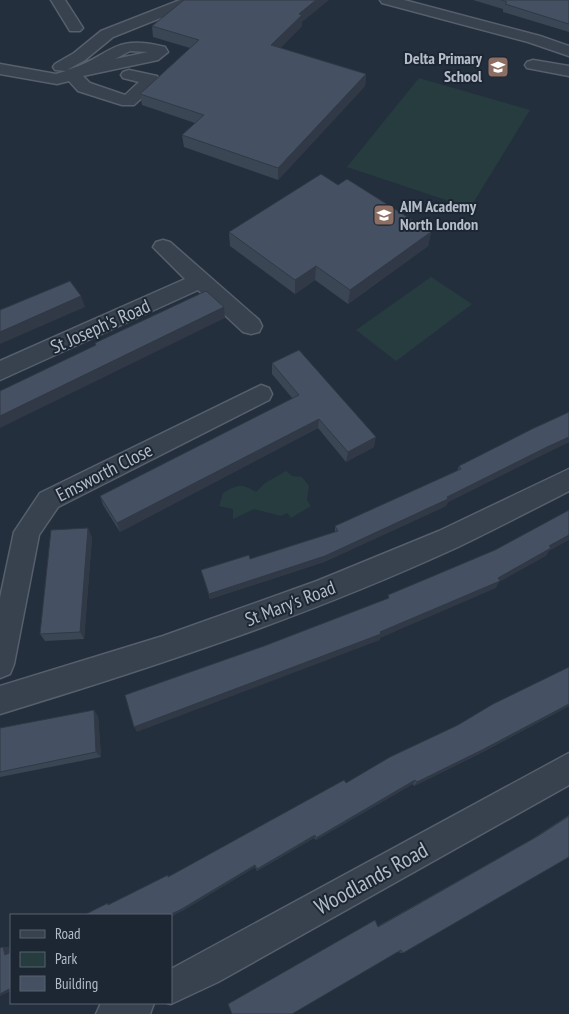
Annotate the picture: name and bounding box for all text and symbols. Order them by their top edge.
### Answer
place label: Delta Primary School [404,48,483,86]
school or university icon: Delta Primary School [486,55,510,79]
place label: AIM Academy North London [399,196,478,234]
school or university icon: AIM Academy North London [372,203,396,227]
street label: St Joseph's Road [47,293,153,359]
street label: Emsworth Close [52,437,156,507]
street label: St Mary's Road [241,575,339,631]
street label: Woodlands Road [309,835,433,921]
legend [10,914,172,1004]
text: Road [55,924,81,943]
text: Park [55,949,77,968]
text: Building [55,974,98,993]

